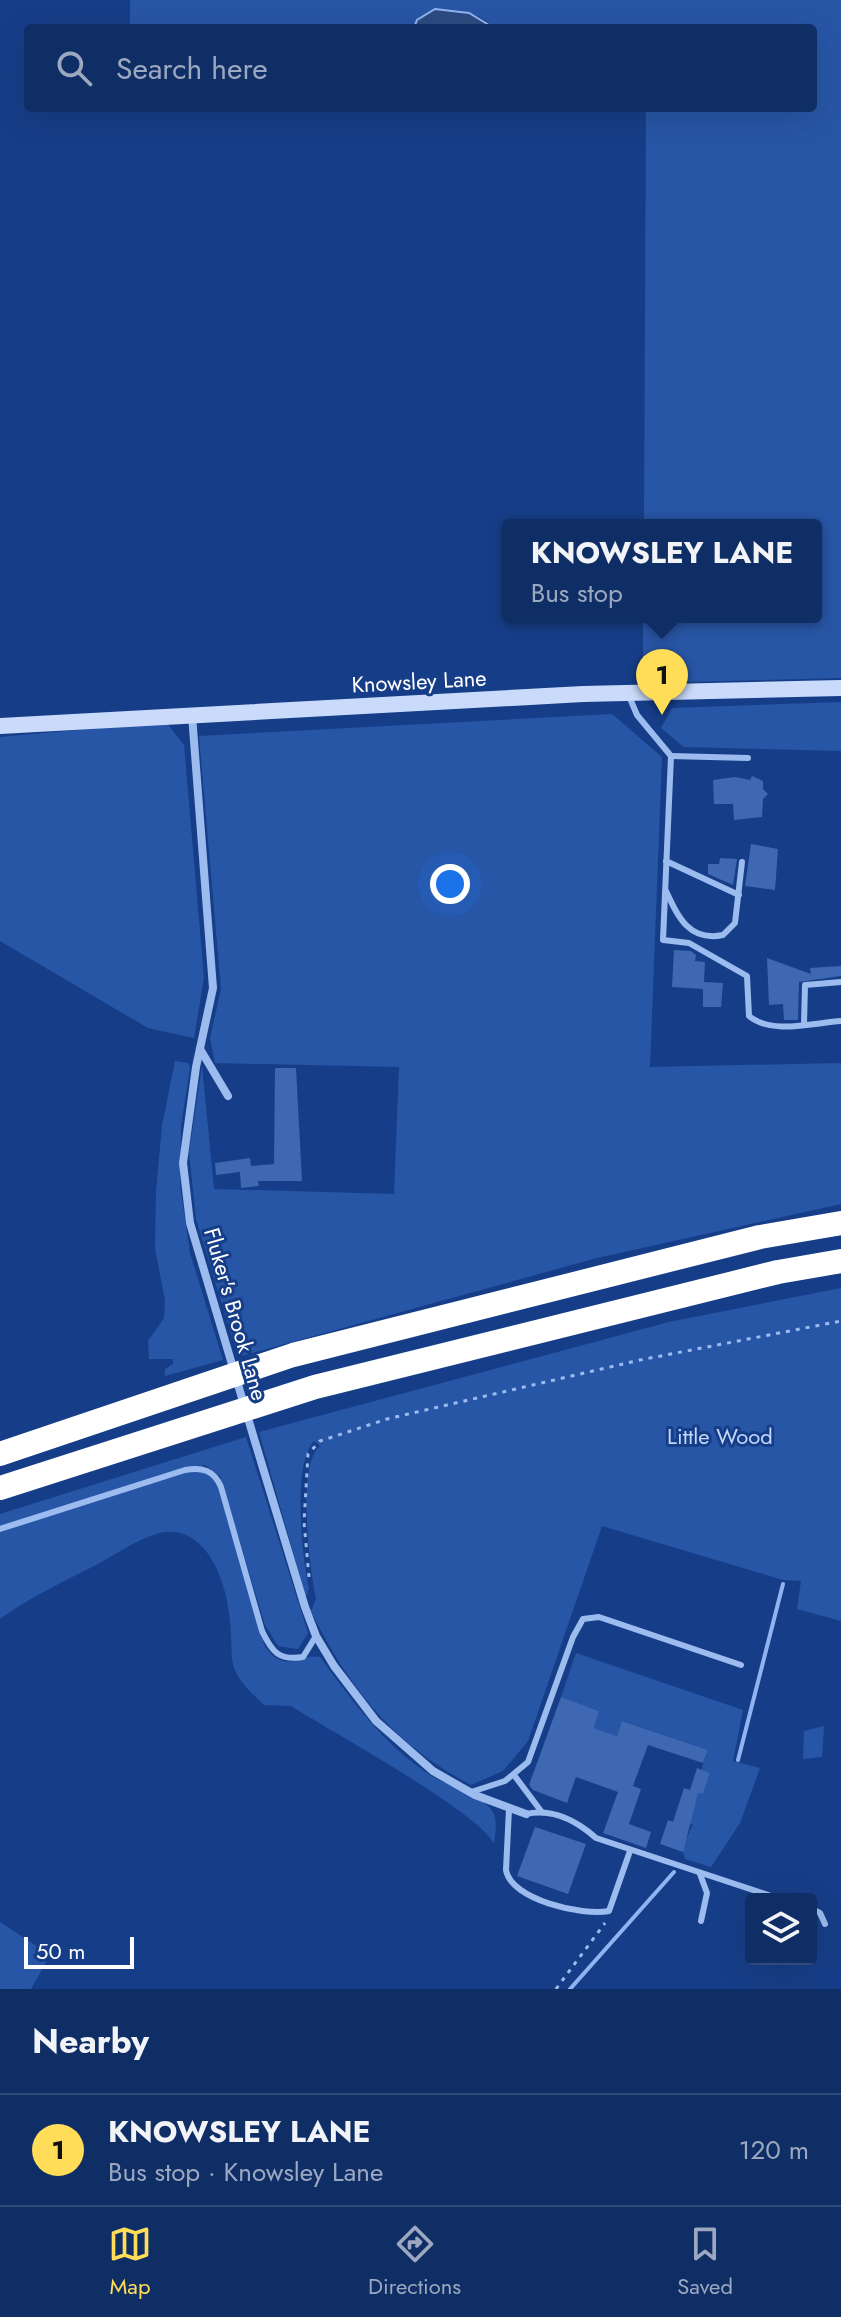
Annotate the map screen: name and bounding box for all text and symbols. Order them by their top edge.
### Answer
search box [24,24,817,112]
icon: search [52,46,96,90]
text: Search here [116,47,268,90]
popup [502,519,822,623]
text: KNOWSLEY LANE [531,531,793,574]
text: Bus stop [531,574,623,612]
pin: 1 [636,649,688,715]
street label: Knowsley Lane [351,661,487,701]
your location [430,864,470,904]
street label: Fluker's Brook Lane [196,1224,276,1404]
park label: Little Wood [667,1420,773,1452]
map controls [745,1893,817,1965]
button: layers [745,1893,817,1965]
scale bar [24,1933,134,1969]
text: 50 m [36,1935,85,1967]
text: Nearby [32,2017,149,2066]
text: KNOWSLEY LANE [108,2110,371,2153]
text: 1 [51,2131,65,2169]
text: 120 m [739,2131,809,2169]
text: Bus stop · Knowsley Lane [108,2153,383,2191]
tab: Map [108,2222,152,2302]
tab: Directions [368,2222,461,2302]
tab: Saved [677,2222,733,2302]

